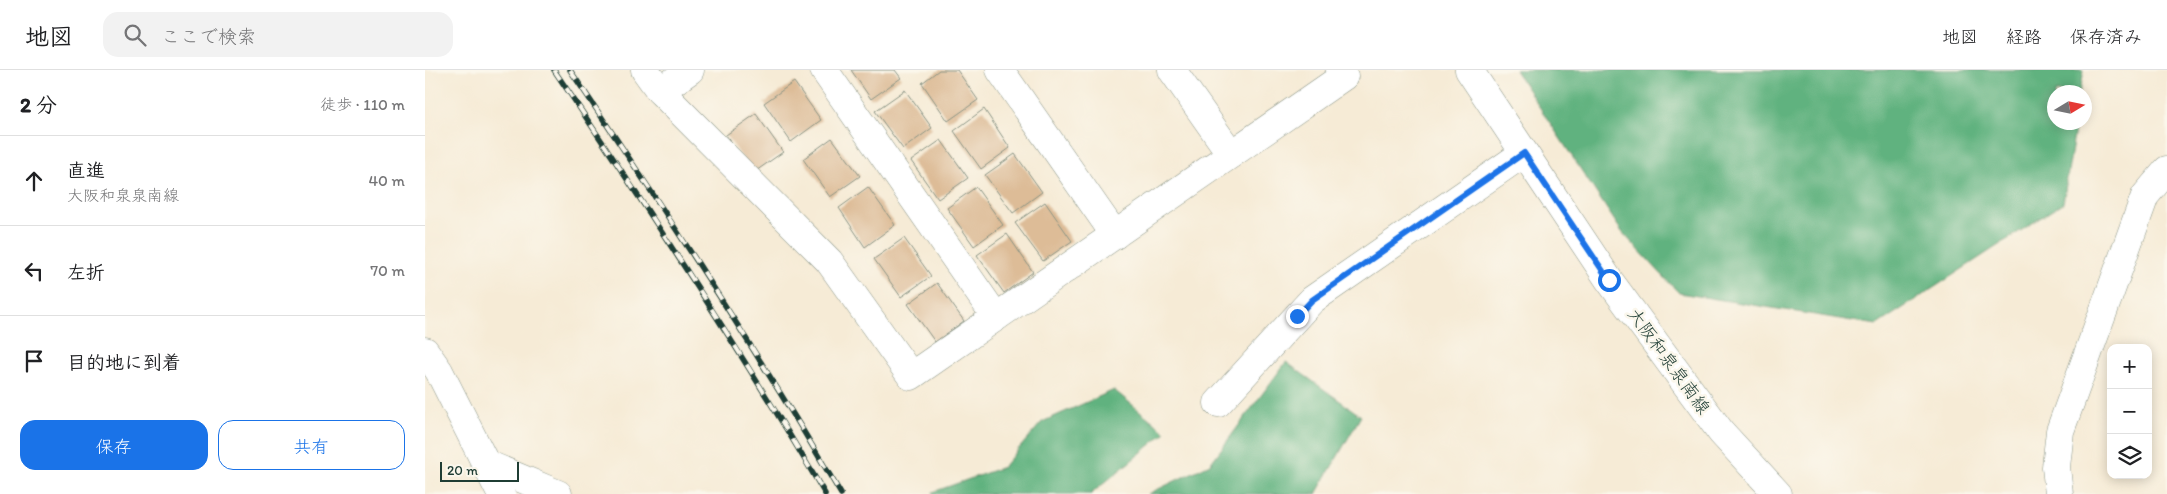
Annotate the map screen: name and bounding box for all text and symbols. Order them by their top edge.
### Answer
search box [103,12,453,57]
icon: search [121,21,149,49]
text: 地図 [25,22,73,51]
text: ここで検索 [161,25,256,48]
text: 地図 [1942,26,1978,48]
text: 経路 [2006,26,2042,48]
text: 保存済み [2070,26,2142,48]
north arrow [2047,85,2092,130]
text: 2 分 [20,92,57,117]
text: 徒歩 · 110 m [320,95,405,114]
text: 直進 [67,159,105,182]
icon: ahead [20,167,48,195]
text: 40 m [368,171,405,190]
text: 大阪和泉泉南線 [67,186,179,205]
icon: left [20,257,48,285]
text: 左折 [67,261,105,284]
text: 70 m [370,261,405,280]
route start [1598,269,1621,292]
street label: 大阪和泉泉南線 [1623,304,1715,418]
route end [1286,305,1309,328]
map controls [2107,344,2152,479]
button: + [2107,344,2152,389]
icon: arrive [20,347,48,375]
text: 目的地に到着 [67,351,181,374]
button: − [2107,389,2152,434]
button: 保存 [20,420,208,470]
button: 共有 [218,420,405,470]
button: layers [2107,434,2152,479]
scale bar [440,459,519,482]
text: 20 m [447,462,478,479]

